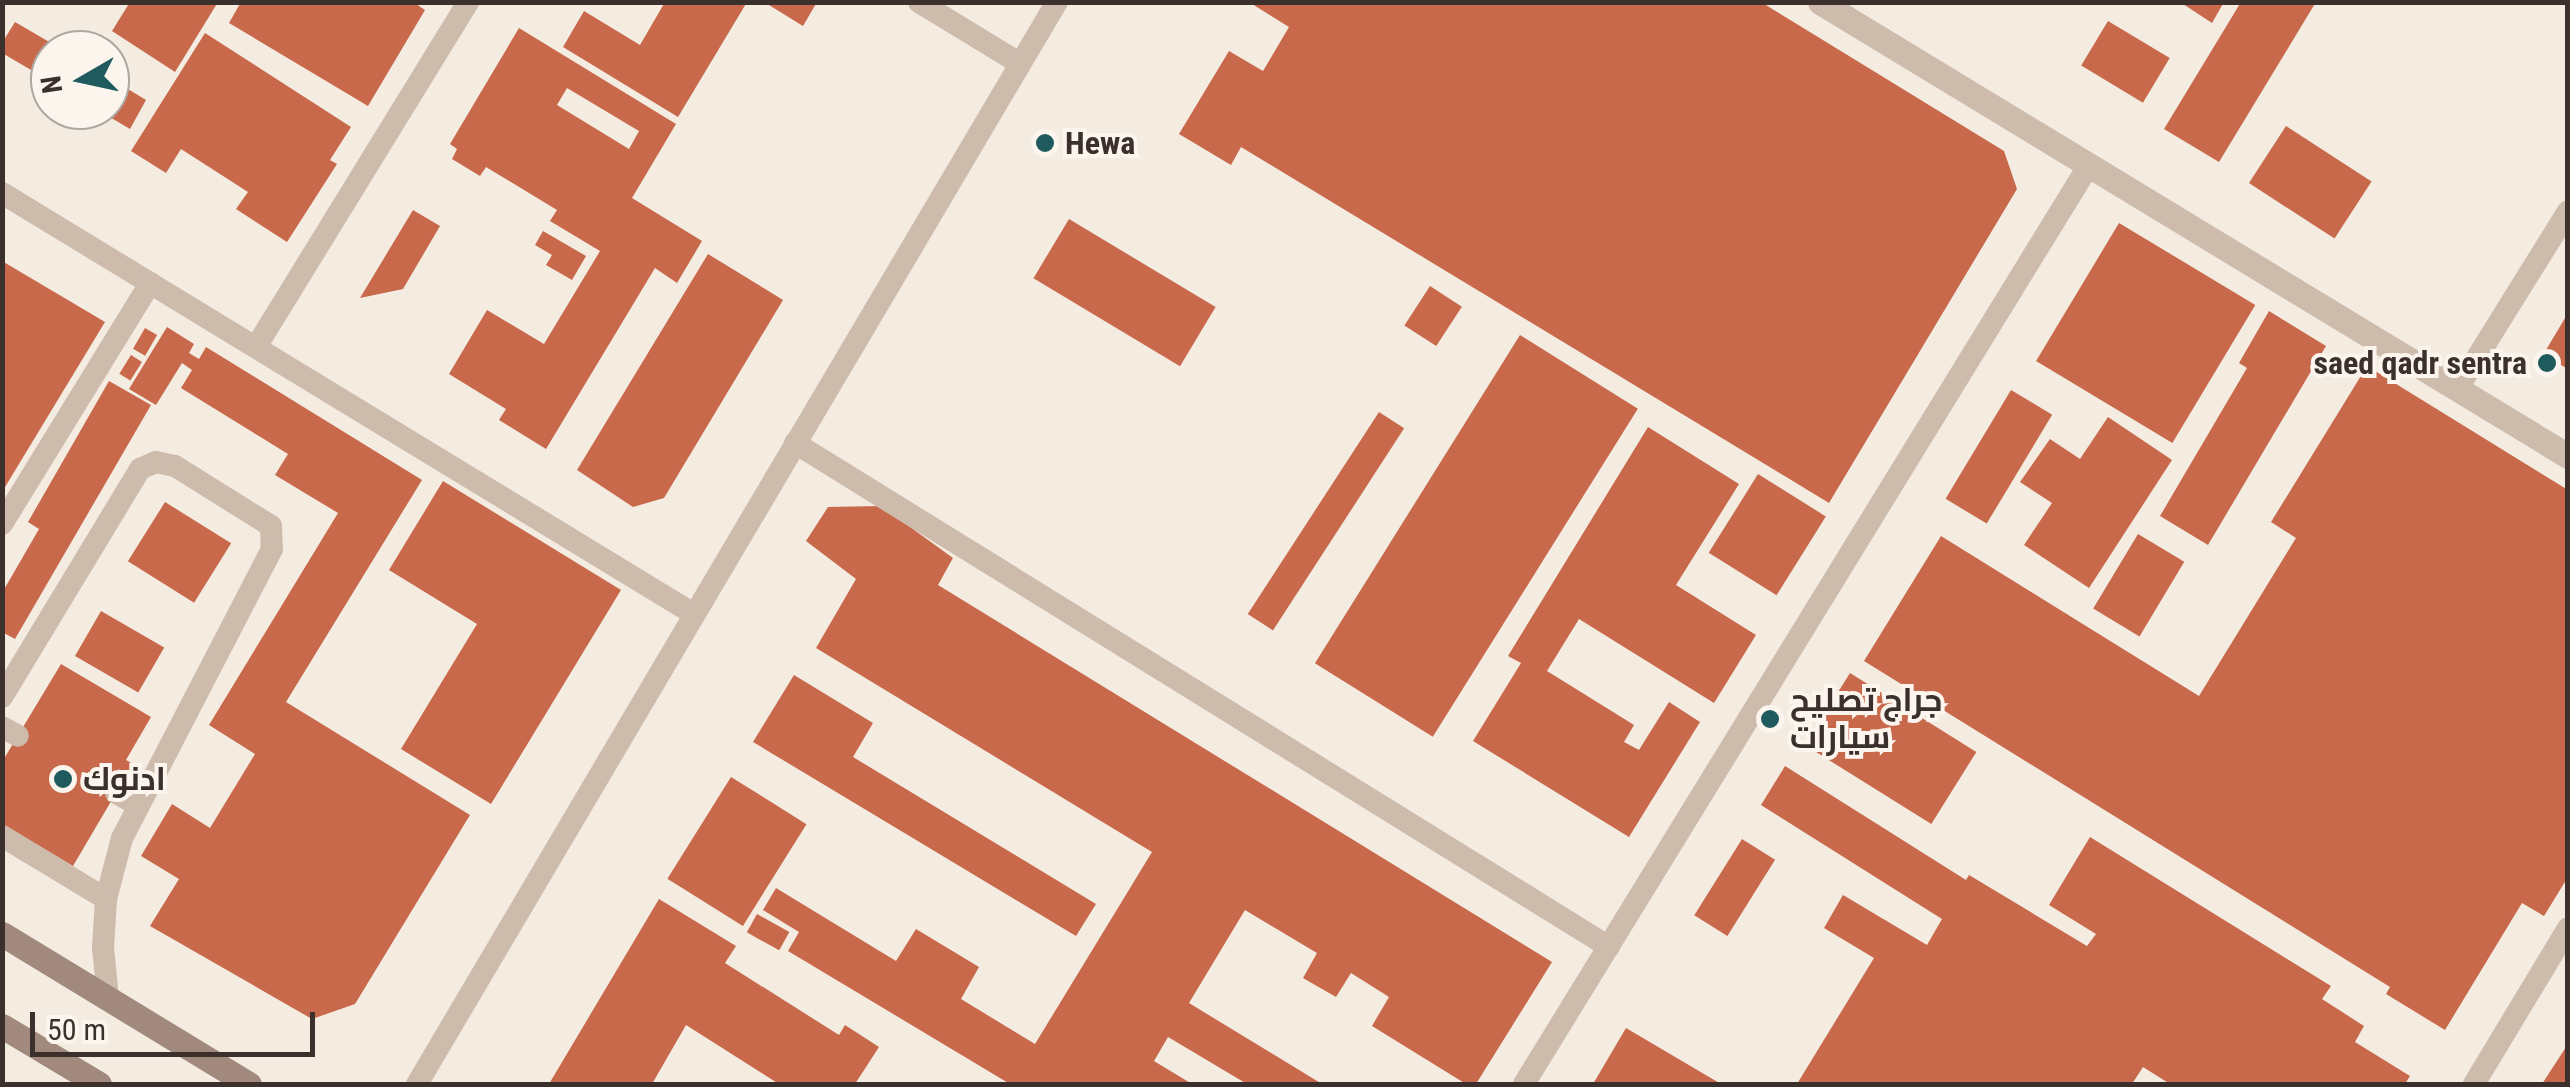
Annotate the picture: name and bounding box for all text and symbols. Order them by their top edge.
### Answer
north arrow [30,30,130,130]
text: N [34,73,69,96]
place label: Hewa [1065,124,1135,162]
marker: Hewa [1034,132,1056,154]
place label: saed qadr sentra [2313,344,2527,382]
marker: saed qadr sentra [2536,352,2558,374]
place label: جراج تصليح سيارات [1790,682,1942,757]
marker: جراج تصليح سيارات [1759,708,1781,730]
place label: ادنوك [83,760,166,798]
marker: ادنوك [52,768,74,790]
scale bar [35,992,320,1054]
text: 50 m [47,1012,106,1047]

